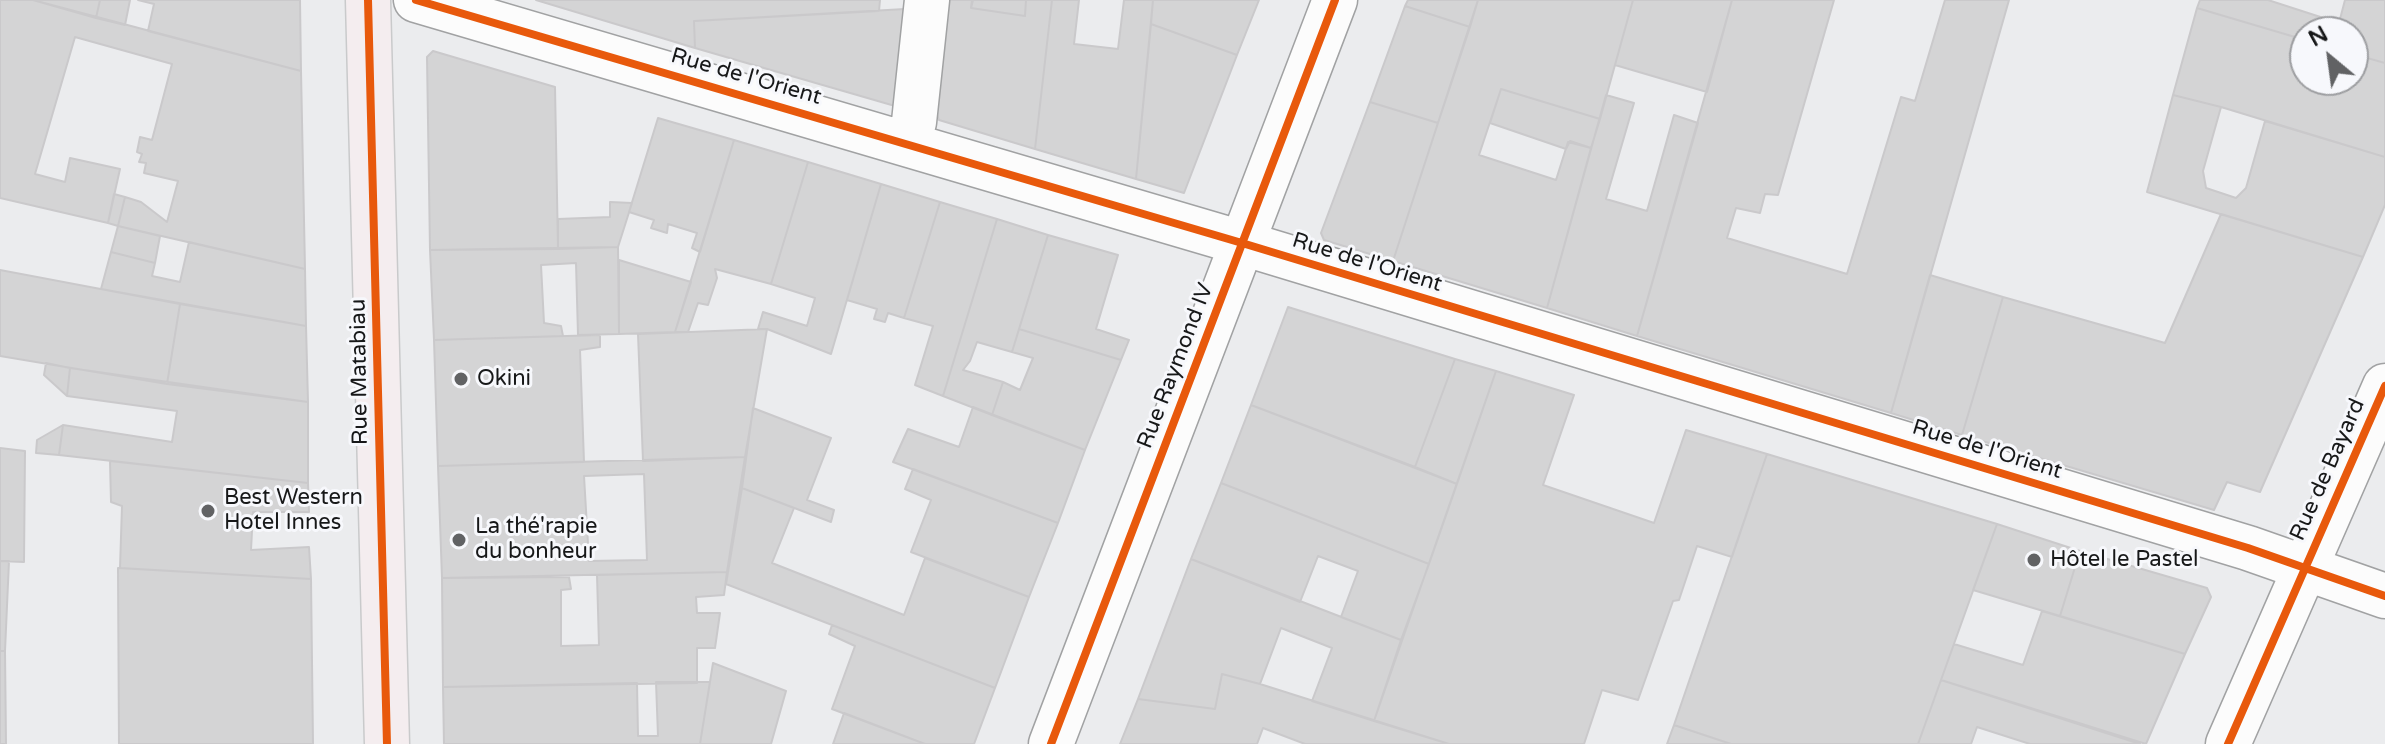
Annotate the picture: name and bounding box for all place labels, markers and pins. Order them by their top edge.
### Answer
place label: Okini [477,366,531,392]
marker: Okini [452,370,470,388]
place label: Best Western Hotel Innes [224,485,363,536]
marker: Best Western Hotel Innes [199,502,217,520]
place label: La thé'rapie du bonheur [475,514,597,566]
marker: La thé'rapie du bonheur [450,531,468,549]
place label: Hôtel le Pastel [2050,547,2198,573]
marker: Hôtel le Pastel [2025,551,2043,569]

